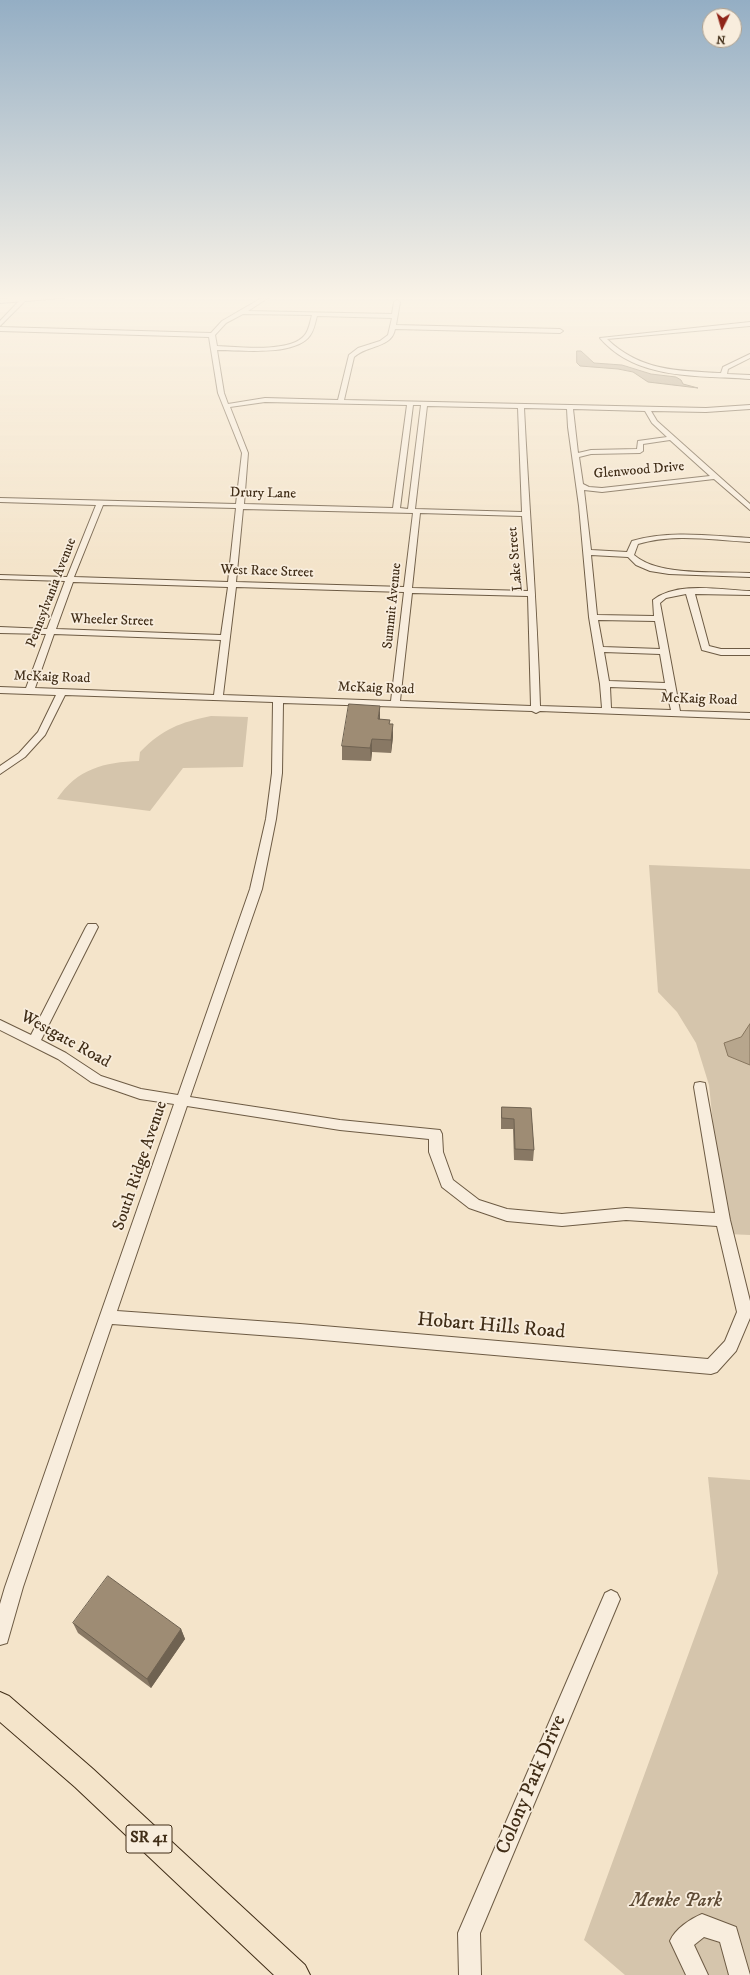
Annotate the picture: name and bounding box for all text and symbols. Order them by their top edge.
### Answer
north arrow [702,8,742,48]
text: N [716,32,726,46]
street label: Glenwood Drive [593,459,685,483]
street label: Drury Lane [230,485,296,503]
street label: Lake Street [505,526,527,592]
street label: Pennsylvania Avenue [23,536,81,650]
street label: West Race Street [220,562,314,582]
street label: Summit Avenue [380,562,406,650]
street label: Wheeler Street [70,611,154,631]
street label: McKaig Road [13,668,91,688]
street label: McKaig Road [337,679,415,699]
street label: McKaig Road [660,690,738,710]
street label: Westgate Road [16,1007,114,1073]
street label: South Ridge Avenue [109,1099,173,1233]
street label: Hobart Hills Road [416,1309,566,1345]
street label: Colony Park Drive [492,1712,572,1858]
road number: SR 41 [126,1825,172,1853]
park label: Menke Park [630,1890,722,1914]

